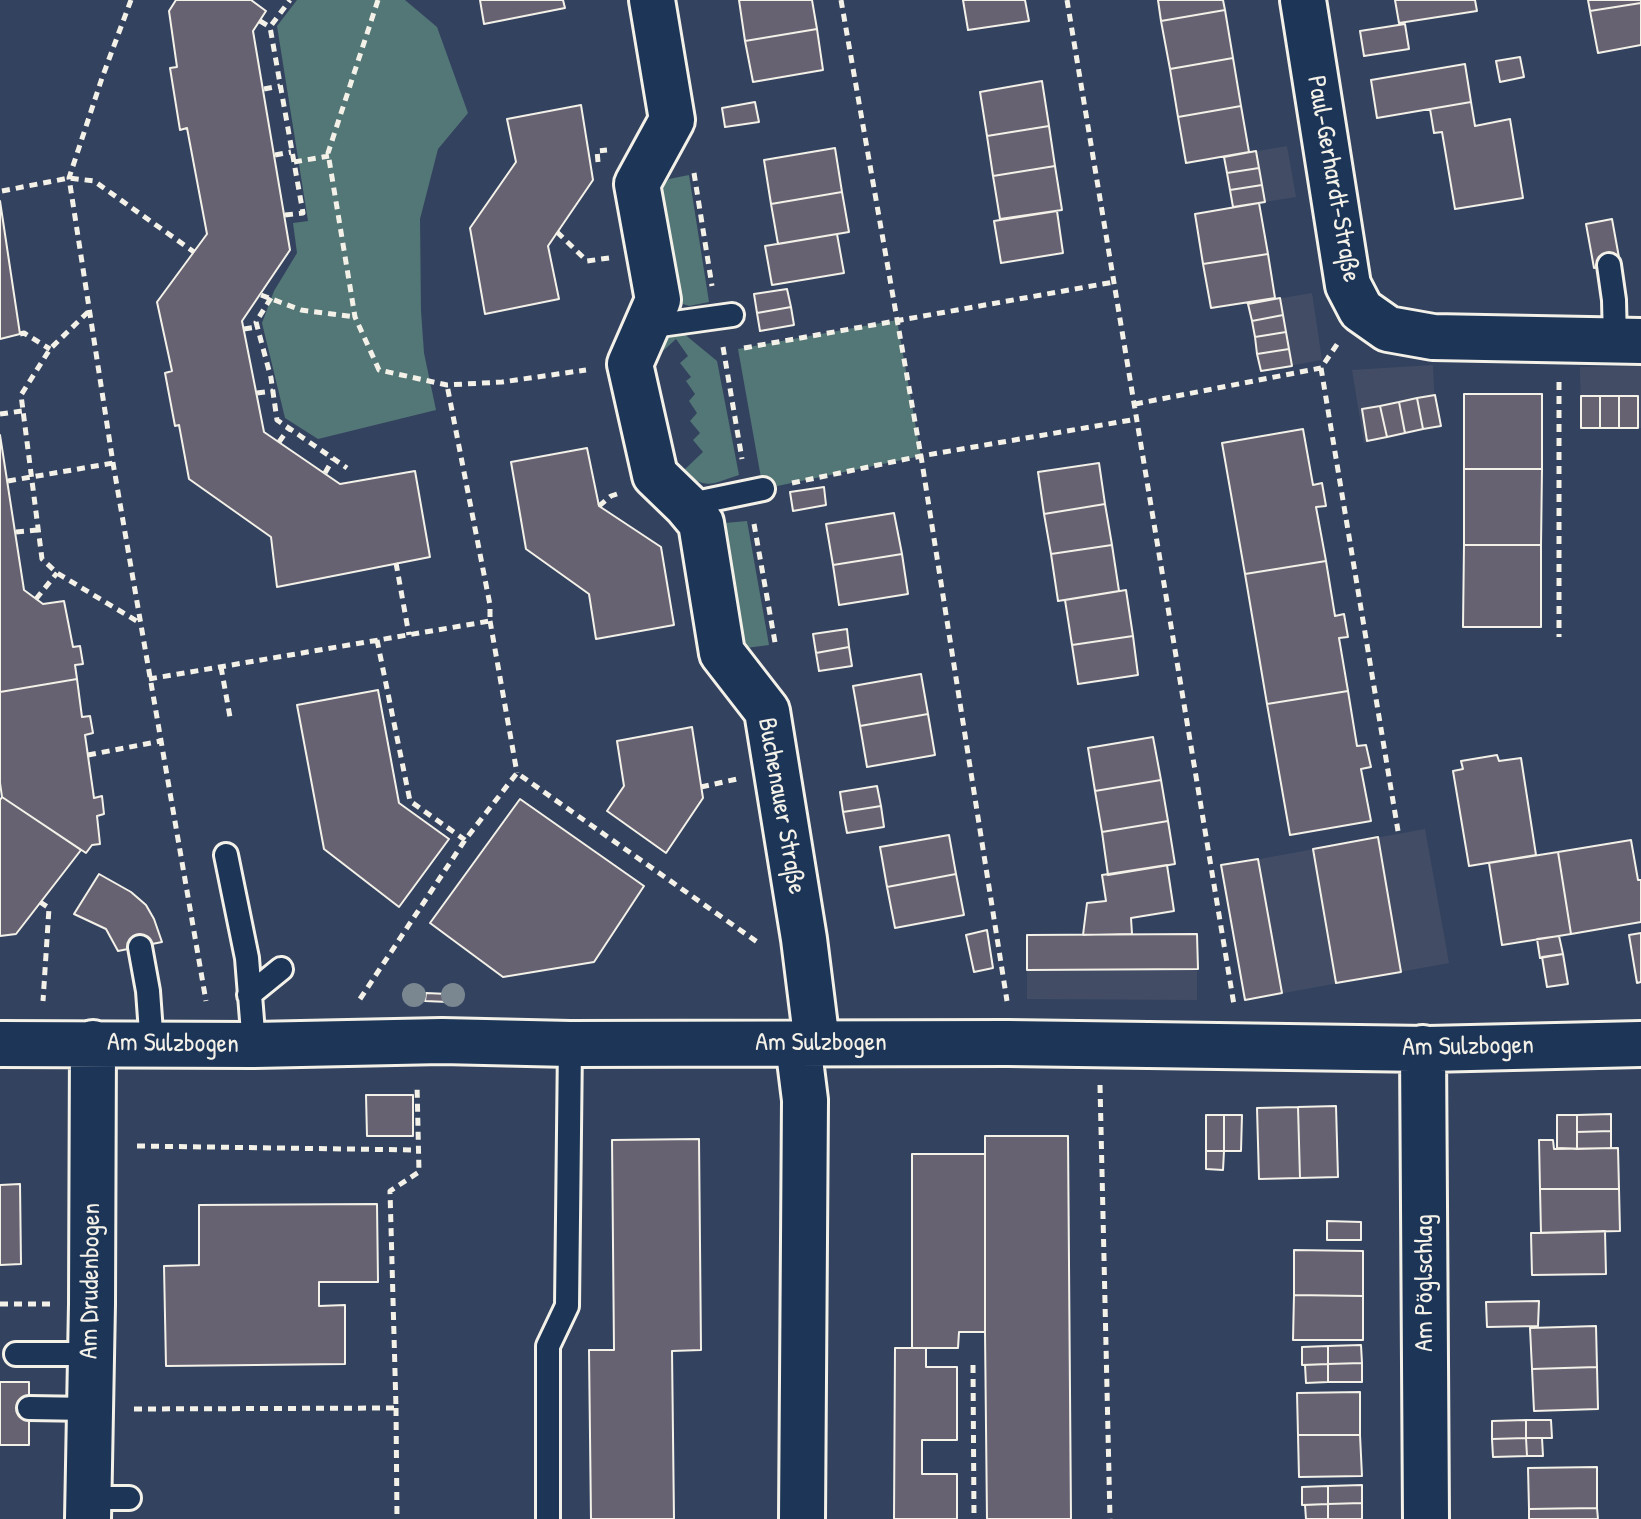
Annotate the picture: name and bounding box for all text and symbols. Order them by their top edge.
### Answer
street label: Paul-Gerhardt-Straße [1299,73,1367,285]
street label: Buchenauer Straße [750,715,812,897]
street label: Am Sulzbogen [107,1027,239,1061]
street label: Am Sulzbogen [755,1027,887,1059]
street label: Am Sulzbogen [1402,1030,1534,1064]
street label: Am Drudenbogen [74,1203,108,1359]
street label: Am Pöglschlag [1409,1214,1441,1352]

